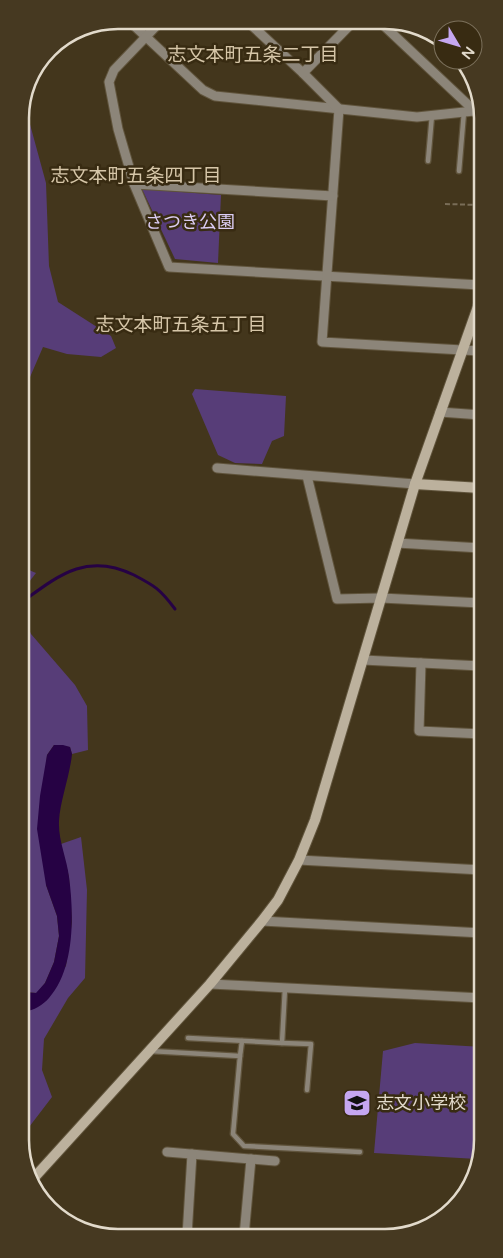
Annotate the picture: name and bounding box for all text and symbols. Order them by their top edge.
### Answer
north arrow [433,20,483,70]
text: N [458,43,478,62]
district label: 志文本町五条二丁目 [167,44,339,66]
district label: 志文本町五条四丁目 [50,165,222,187]
park label: さつき公園 [145,211,235,233]
district label: 志文本町五条五丁目 [95,314,267,336]
school or university icon: 志文小学校 [342,1088,372,1118]
place label: 志文小学校 [376,1092,466,1114]

